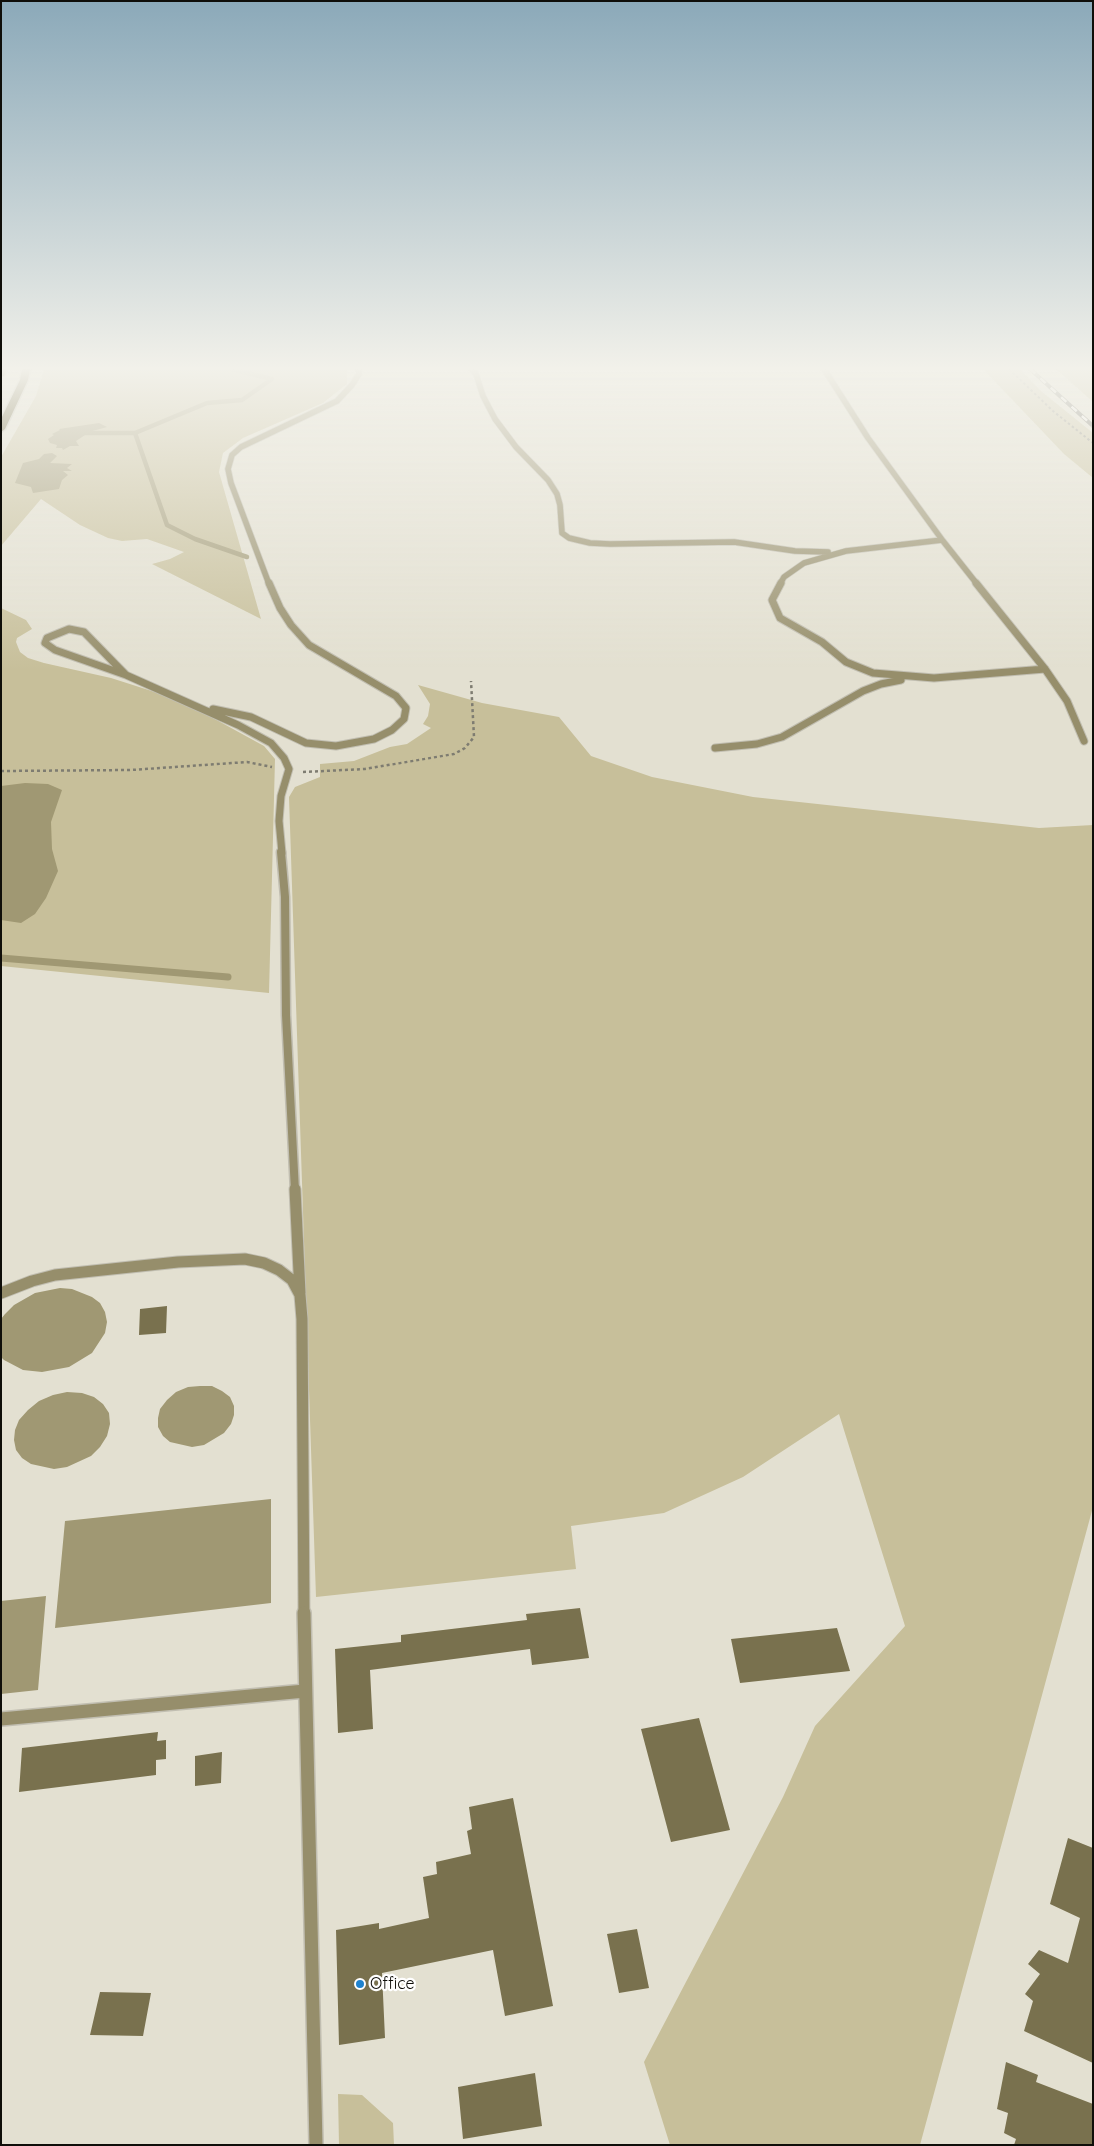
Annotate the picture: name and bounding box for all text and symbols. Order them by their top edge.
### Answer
place label: Office [370,1974,415,1994]
marker: Office [354,1978,366,1990]

